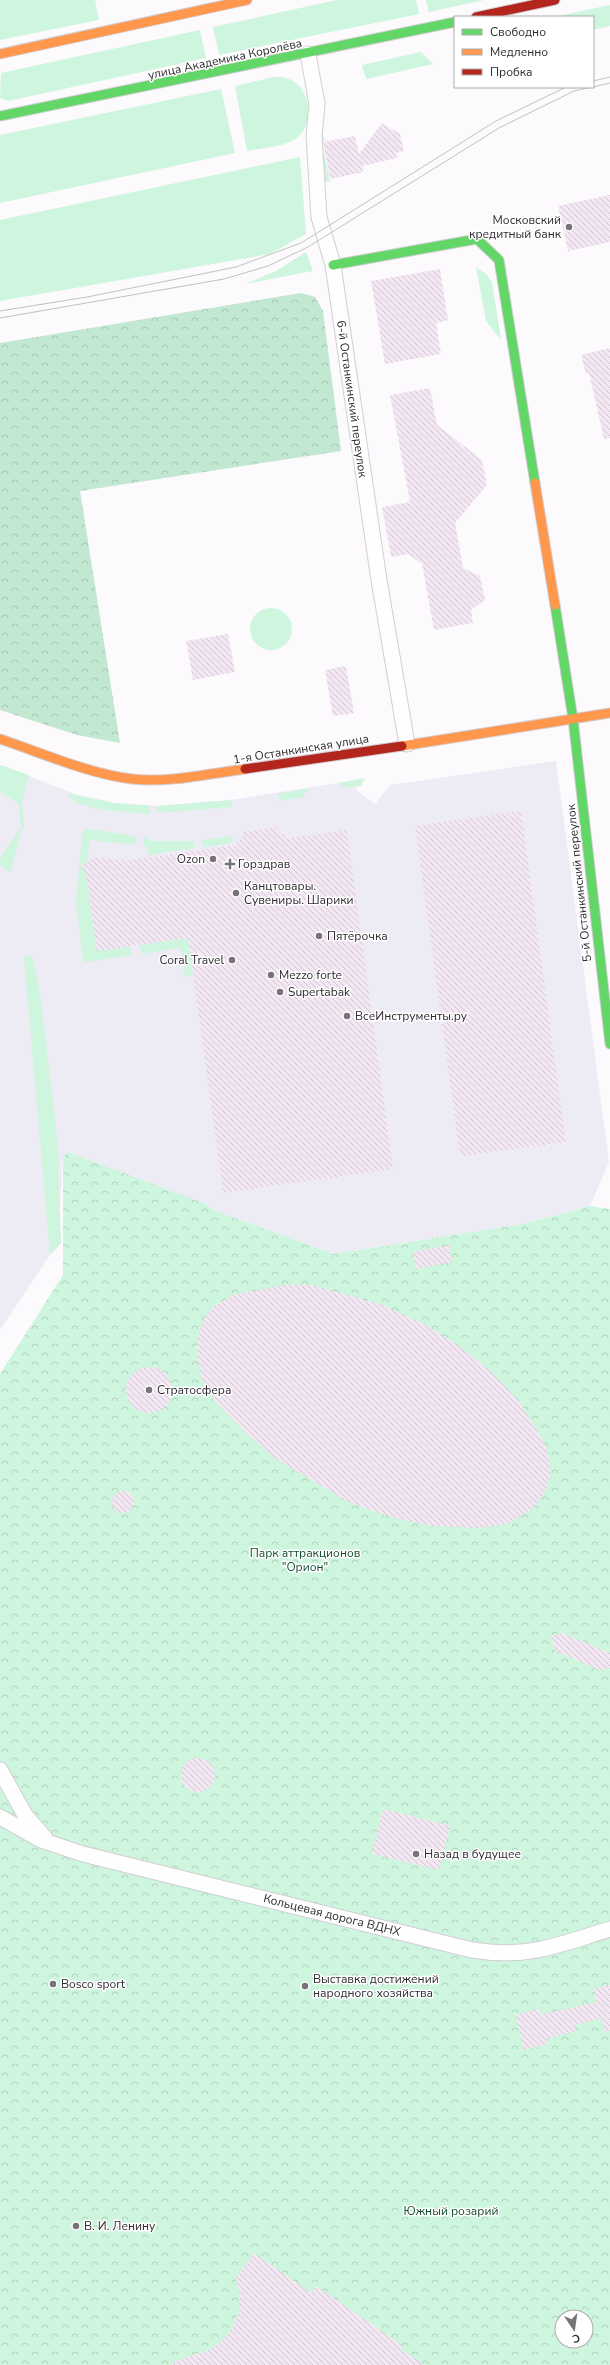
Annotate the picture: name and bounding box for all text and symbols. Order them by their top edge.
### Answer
legend [454,16,594,88]
text: Свободно [490,24,546,40]
street label: улица Академика Королёва [147,35,303,83]
text: Медленно [490,44,548,60]
text: Пробка [490,64,533,80]
place label: Московский кредитный банк [469,212,562,242]
marker: Московский кредитный банк [564,222,574,232]
street label: 6-й Останкинский переулок [333,319,371,479]
street label: 1-я Останкинская улица [232,730,370,768]
street label: 5-й Останкинский переулок [563,803,595,963]
place label: Ozon [177,851,205,867]
marker: Ozon [208,854,218,864]
place label: Горздрав [238,856,291,872]
marker: Горздрав [225,859,235,869]
place label: Канцтовары. Сувениры. Шарики [244,878,354,908]
marker: Канцтовары. Сувениры. Шарики [231,888,241,898]
place label: Пятёрочка [327,928,388,944]
marker: Пятёрочка [314,931,324,941]
place label: Coral Travel [160,952,224,968]
marker: Coral Travel [227,955,237,965]
place label: Mezzo forte [279,967,342,983]
marker: Mezzo forte [266,970,276,980]
place label: Supertabak [288,984,351,1000]
marker: Supertabak [275,987,285,997]
place label: ВсеИнструменты.ру [355,1008,468,1024]
marker: ВсеИнструменты.ру [342,1011,352,1021]
place label: Стратосфера [157,1382,231,1398]
marker: Стратосфера [144,1385,154,1395]
park label: Парк аттракционов "Орион" [250,1545,361,1575]
place label: Назад в будущее [424,1846,521,1862]
marker: Назад в будущее [411,1849,421,1859]
street label: Кольцевая дорога ВДНХ [262,1890,402,1940]
place label: Выставка достижений народного хозяйства [313,1971,439,2001]
place label: Bosco sport [61,1976,126,1992]
marker: Bosco sport [48,1979,58,1989]
marker: Выставка достижений народного хозяйства [300,1981,310,1991]
park label: Южный розарий [404,2203,498,2219]
place label: В. И. Ленину [84,2218,156,2234]
marker: В. И. Ленину [71,2221,81,2231]
north arrow [554,2309,594,2349]
text: С [570,2330,581,2347]

